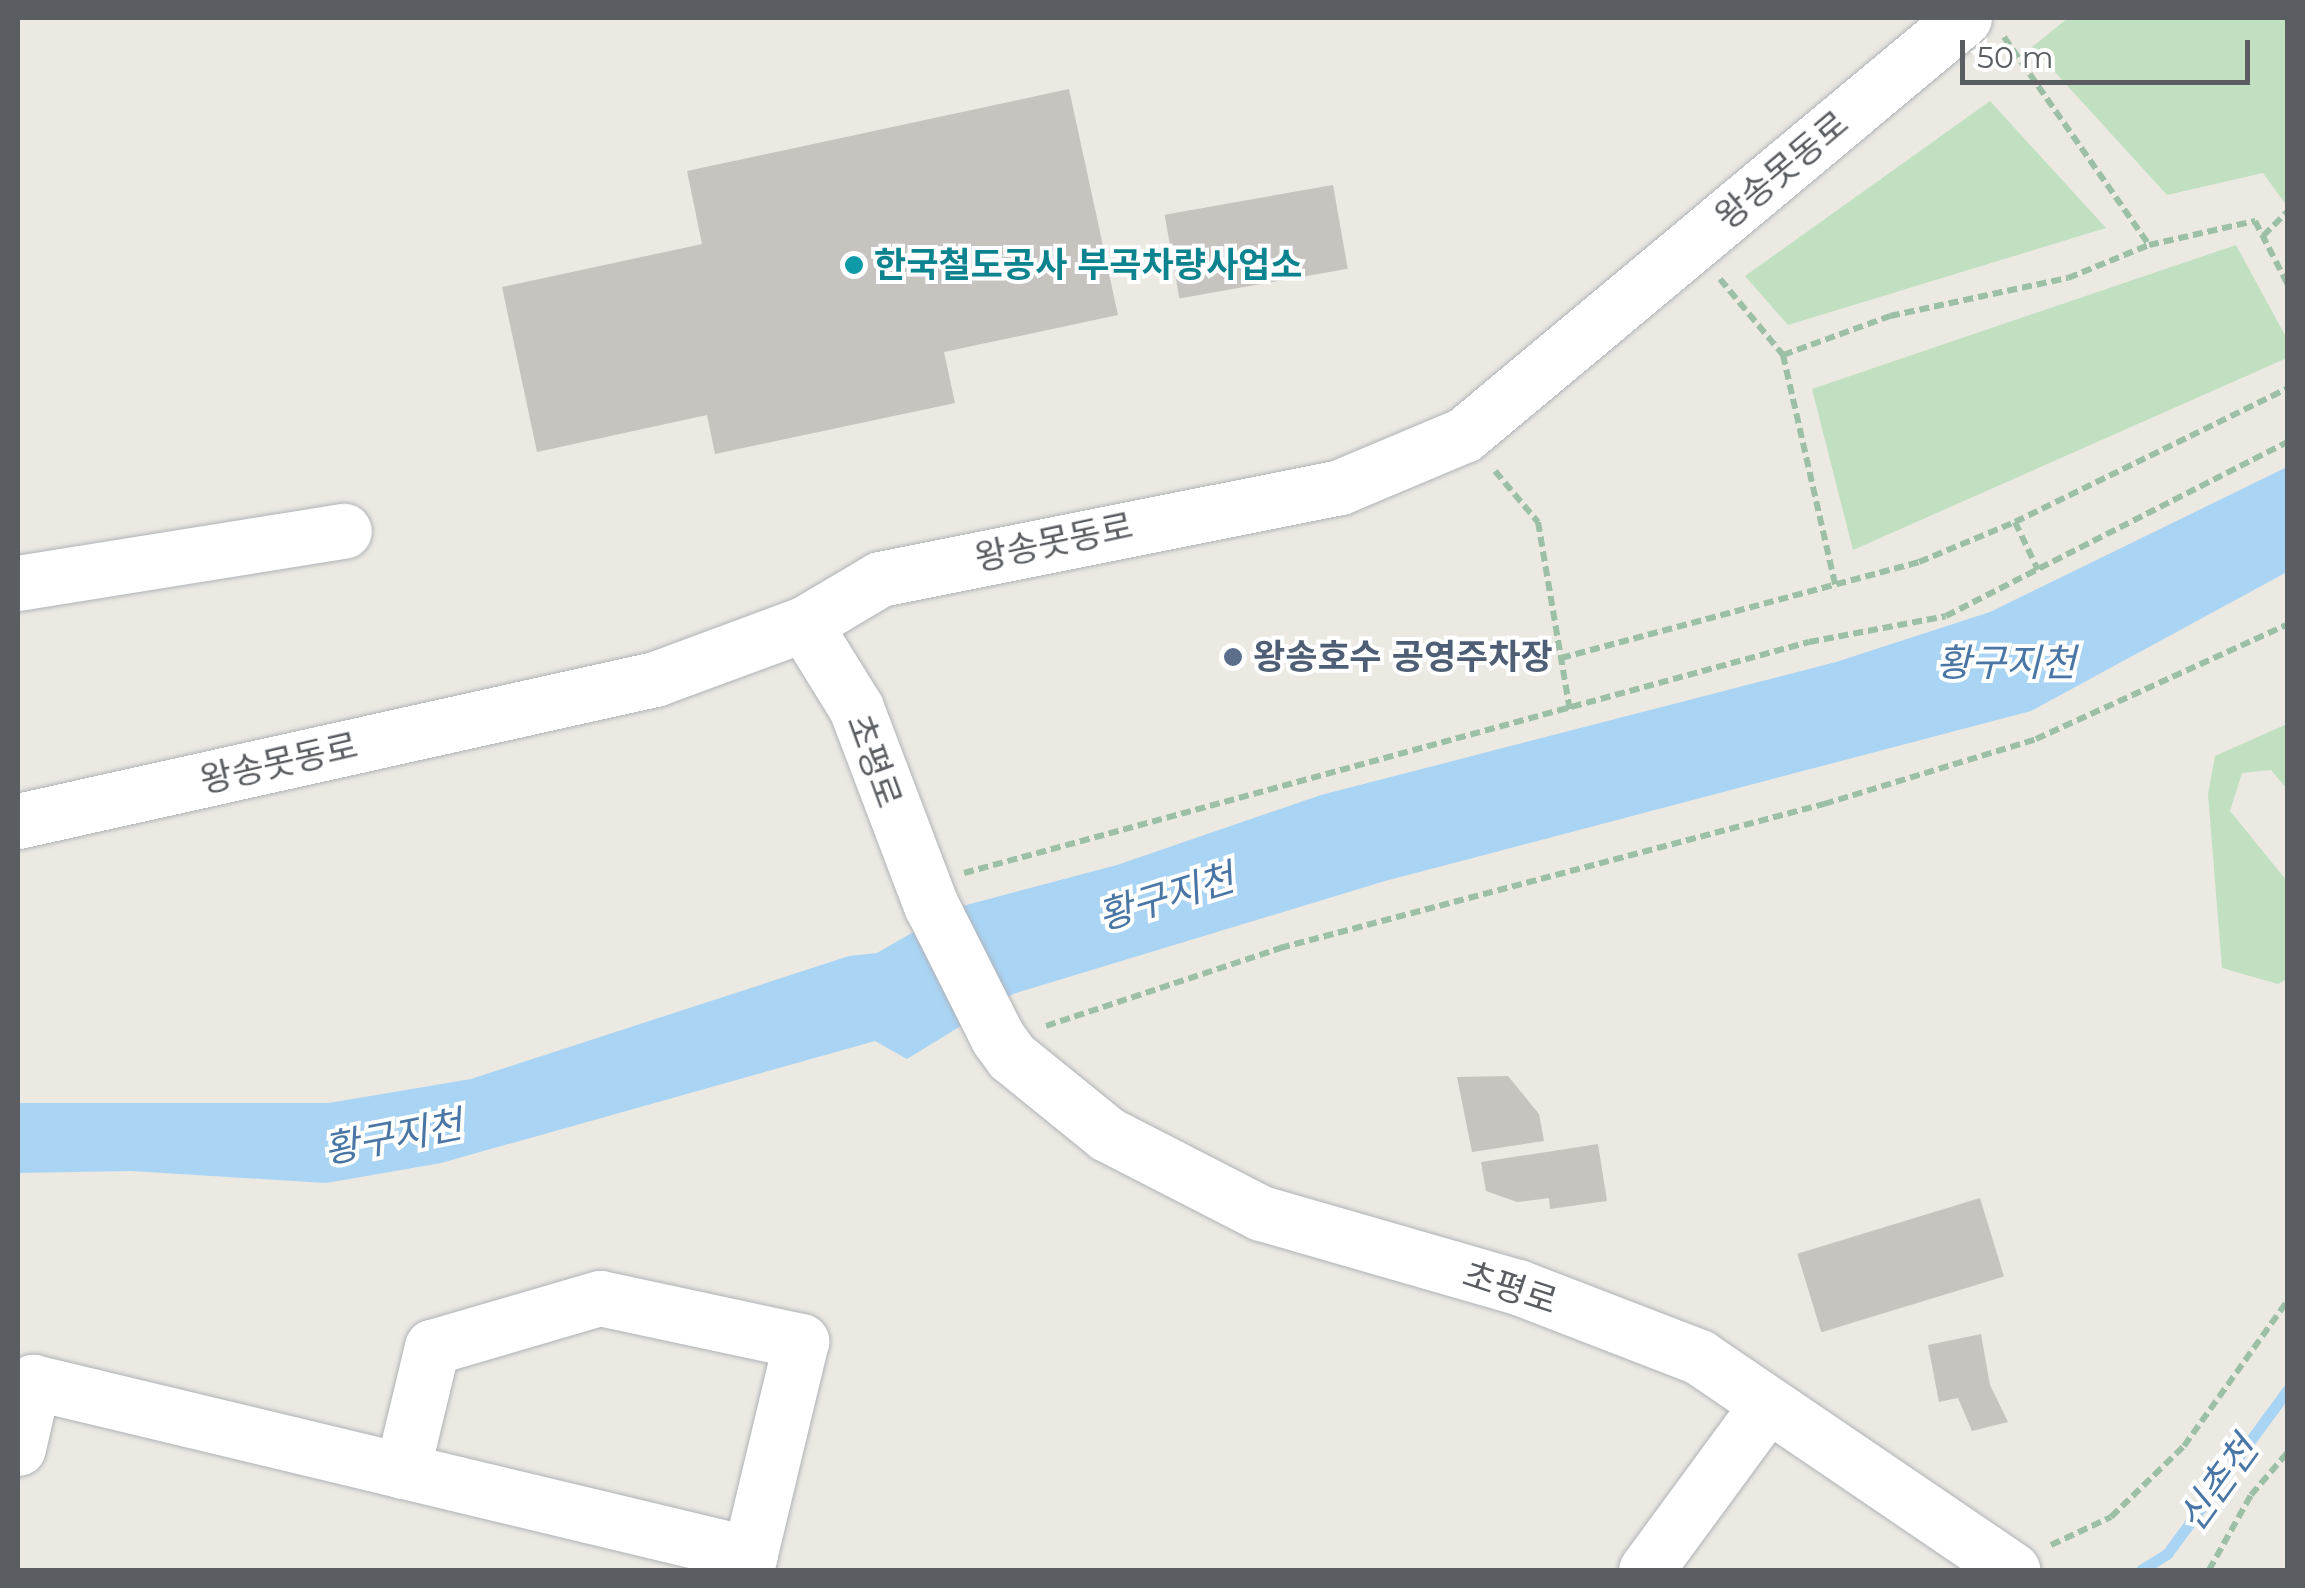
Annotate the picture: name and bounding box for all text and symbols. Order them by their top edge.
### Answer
scale bar [1965,20,2255,82]
text: 50 m [1977,39,2054,76]
street label: 왕송못동로 [1707,102,1857,238]
place label: 한국철도공사 부곡차량사업소 [874,244,1303,286]
marker: 한국철도공사 부곡차량사업소 [843,254,865,276]
street label: 왕송못동로 [971,505,1137,579]
place label: 왕송호수 공영주차장 [1253,636,1553,678]
water label: 황구지천 [1936,640,2076,686]
marker: 왕송호수 공영주차장 [1222,646,1244,668]
street label: 초평로 [838,708,910,814]
street label: 왕송못동로 [196,724,362,802]
water label: 황구지천 [1092,855,1240,939]
water label: 황구지천 [320,1101,466,1173]
street label: 초평로 [1458,1253,1562,1323]
water label: 신촌천 [2169,1428,2267,1540]

